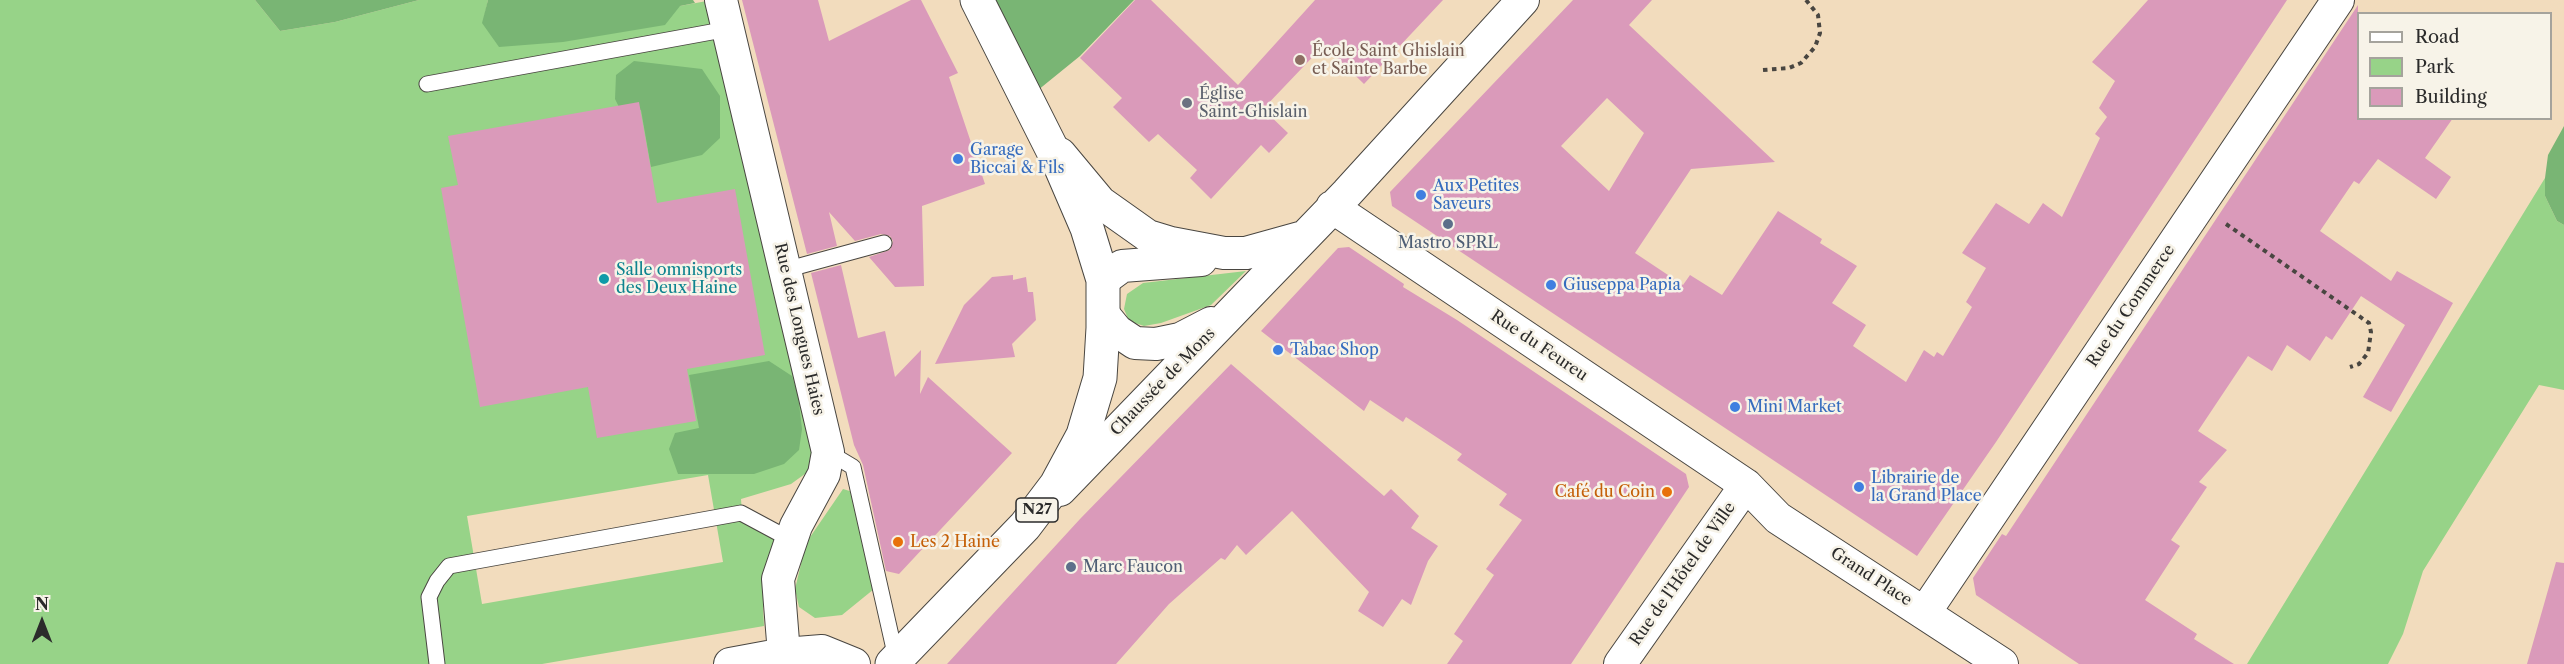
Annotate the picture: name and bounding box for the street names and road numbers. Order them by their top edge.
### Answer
street label: Rue des Longues Haies [770,241,828,417]
street label: Rue du Commerce [2083,241,2179,371]
street label: Rue du Feureu [1487,307,1591,385]
street label: Chaussée de Mons [1107,324,1219,440]
road number: N27 [1016,498,1058,522]
street label: Rue de l'Hôtel de Ville [1626,499,1740,649]
street label: Grand Place [1827,544,1915,610]

